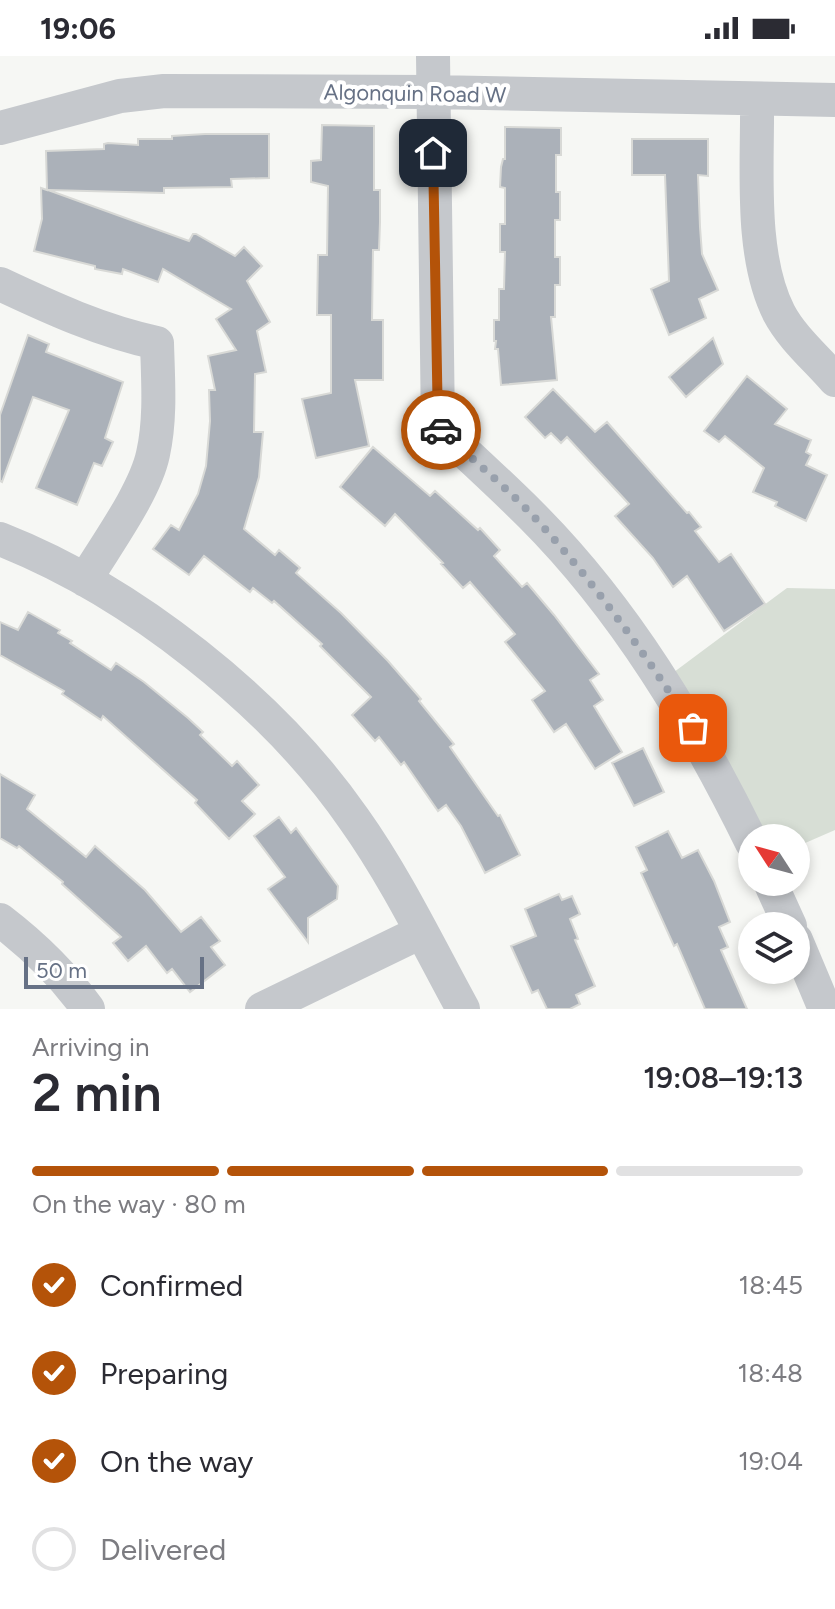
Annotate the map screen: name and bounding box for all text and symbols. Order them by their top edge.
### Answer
text: 19:06 [40,10,116,47]
street label: Algonquin Road W [323,78,507,109]
pin [399,119,467,187]
icon: home [411,131,455,175]
courier [401,390,481,470]
icon: car [419,408,463,452]
pin [659,694,727,762]
icon: bag [671,706,715,750]
north arrow [738,824,810,896]
map controls [738,824,810,984]
button: layers [738,912,810,984]
scale bar [24,953,204,989]
text: 50 m [36,957,87,984]
text: Arriving in [32,1031,150,1063]
text: 19:08–19:13 [643,1059,803,1096]
text: 2 min [32,1062,161,1124]
text: On the way · 80 m [32,1188,246,1220]
icon: check [32,1263,76,1307]
text: Confirmed [100,1267,243,1304]
text: 18:45 [739,1269,803,1301]
icon: check [32,1351,76,1395]
text: Preparing [100,1355,228,1392]
text: 18:48 [738,1357,803,1389]
icon: check [32,1439,76,1483]
text: On the way [100,1443,253,1480]
text: 19:04 [738,1445,803,1477]
text: Delivered [100,1531,226,1568]

